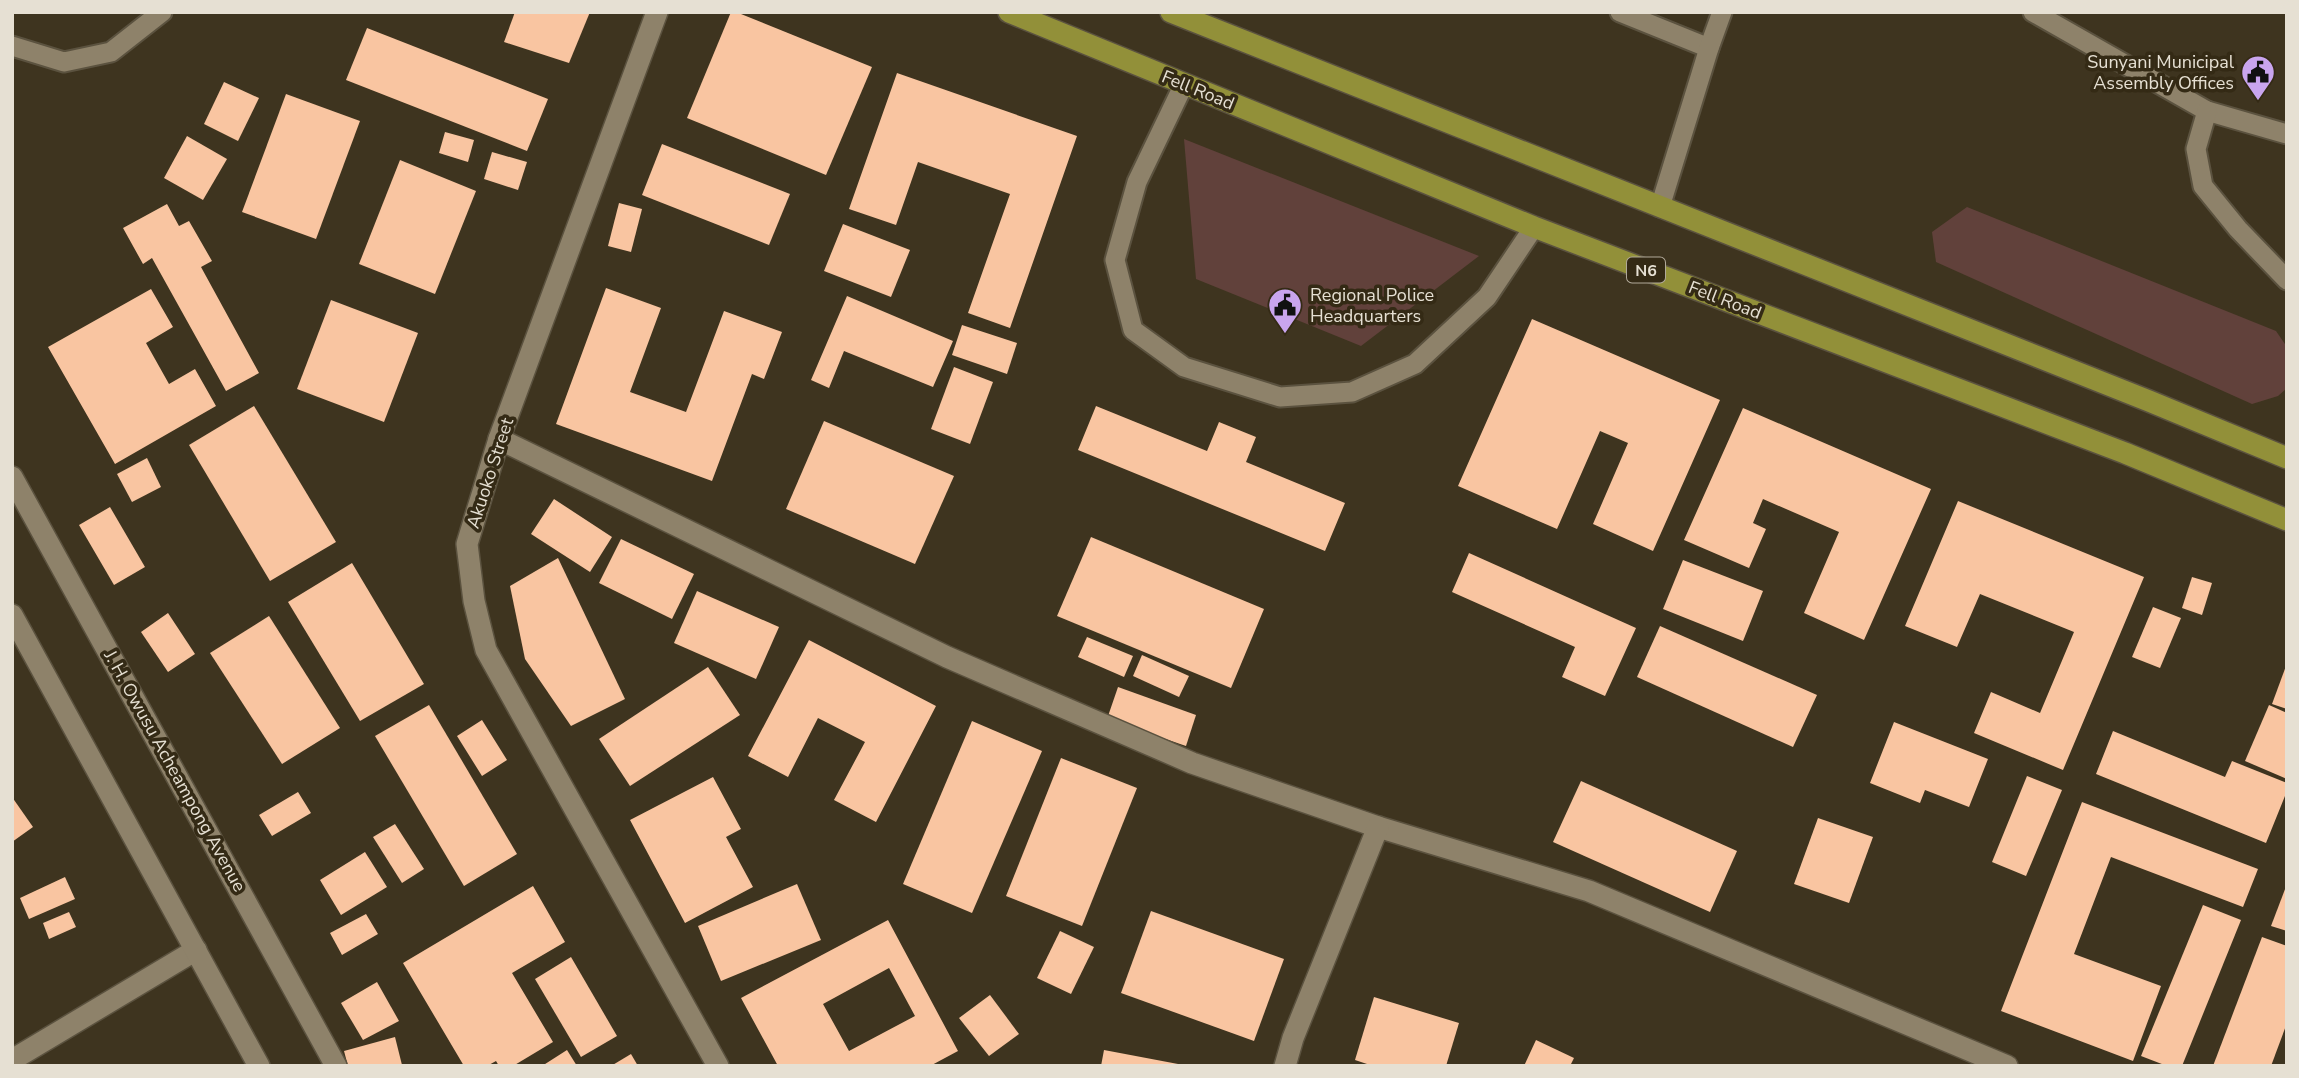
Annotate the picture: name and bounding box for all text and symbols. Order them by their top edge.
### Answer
place label: Sunyani Municipal Assembly Offices [2087,50,2235,95]
public building icon: Sunyani Municipal Assembly Offices [2239,53,2277,102]
street label: Fell Road [1158,65,1238,115]
road number: N6 [1627,258,1665,282]
street label: Fell Road [1685,275,1765,325]
place label: Regional Police Headquarters [1310,283,1434,328]
public building icon: Regional Police Headquarters [1266,286,1304,335]
street label: Akuoko Street [461,414,519,531]
street label: J. H. Owusu Acheampong Avenue [98,645,252,896]

